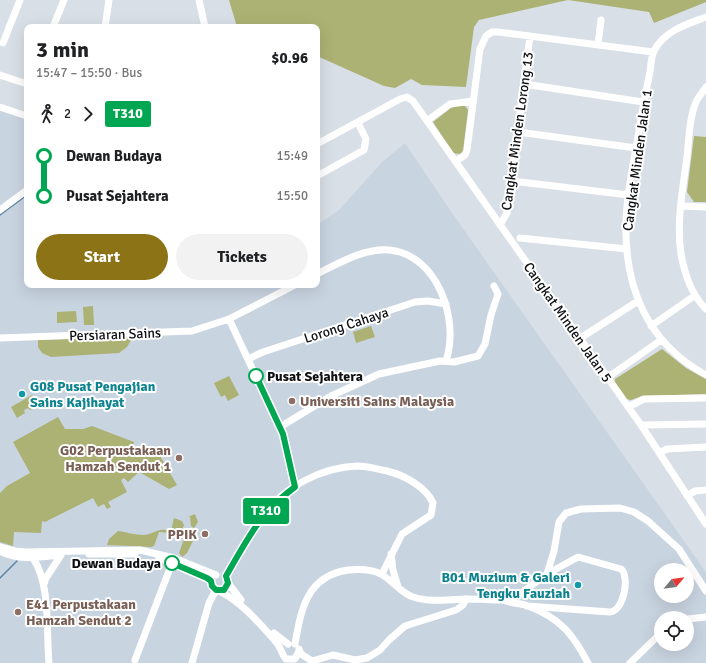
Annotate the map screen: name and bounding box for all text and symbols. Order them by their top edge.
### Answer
text: 3 min [36,36,89,63]
text: $0.96 [271,49,308,67]
street label: Cangkat Minden Lorong 13 [498,51,537,211]
text: 15:47 – 15:50 · Bus [36,65,142,81]
street label: Cangkat Minden Jalan 1 [619,88,656,232]
icon: walk [36,103,58,125]
icon: forward [77,103,99,125]
text: T310 [113,105,143,122]
text: 2 [64,106,71,122]
text: Dewan Budaya [66,147,162,165]
text: 15:49 [276,148,308,164]
text: Pusat Sejahtera [66,187,169,205]
text: 15:50 [276,188,308,204]
button: Start [36,234,168,280]
button: Tickets [176,234,308,280]
street label: Cangkat Minden Jalan 5 [520,259,616,386]
street label: Lorong Cahaya [302,304,391,347]
street label: Persiaran Sains [69,324,161,345]
marker: Pusat Sejahtera [248,368,264,384]
place label: Pusat Sejahtera [267,368,363,385]
place label: G08 Pusat Pengajian Sains Kajihayat [30,378,156,411]
marker: G08 Pusat Pengajian Sains Kajihayat [17,389,27,399]
place label: Universiti Sains Malaysia [300,393,454,410]
marker: Universiti Sains Malaysia [287,396,297,406]
place label: G02 Perpustakaan Hamzah Sendut 1 [60,442,171,475]
marker: G02 Perpustakaan Hamzah Sendut 1 [174,453,184,463]
line badge: T310 [238,498,294,524]
text: T310 [251,502,281,519]
place label: PPIK [167,526,197,543]
marker: PPIK [200,529,210,539]
place label: Dewan Budaya [72,555,161,572]
marker: Dewan Budaya [164,555,180,571]
north arrow [654,563,694,603]
map controls [654,563,694,651]
place label: B01 Muzium & Galeri Tengku Fauziah [441,569,570,602]
marker: B01 Muzium & Galeri Tengku Fauziah [573,580,583,590]
place label: E41 Perpustakaan Hamzah Sendut 2 [26,596,136,629]
marker: E41 Perpustakaan Hamzah Sendut 2 [13,607,23,617]
button: locate [654,611,694,651]

